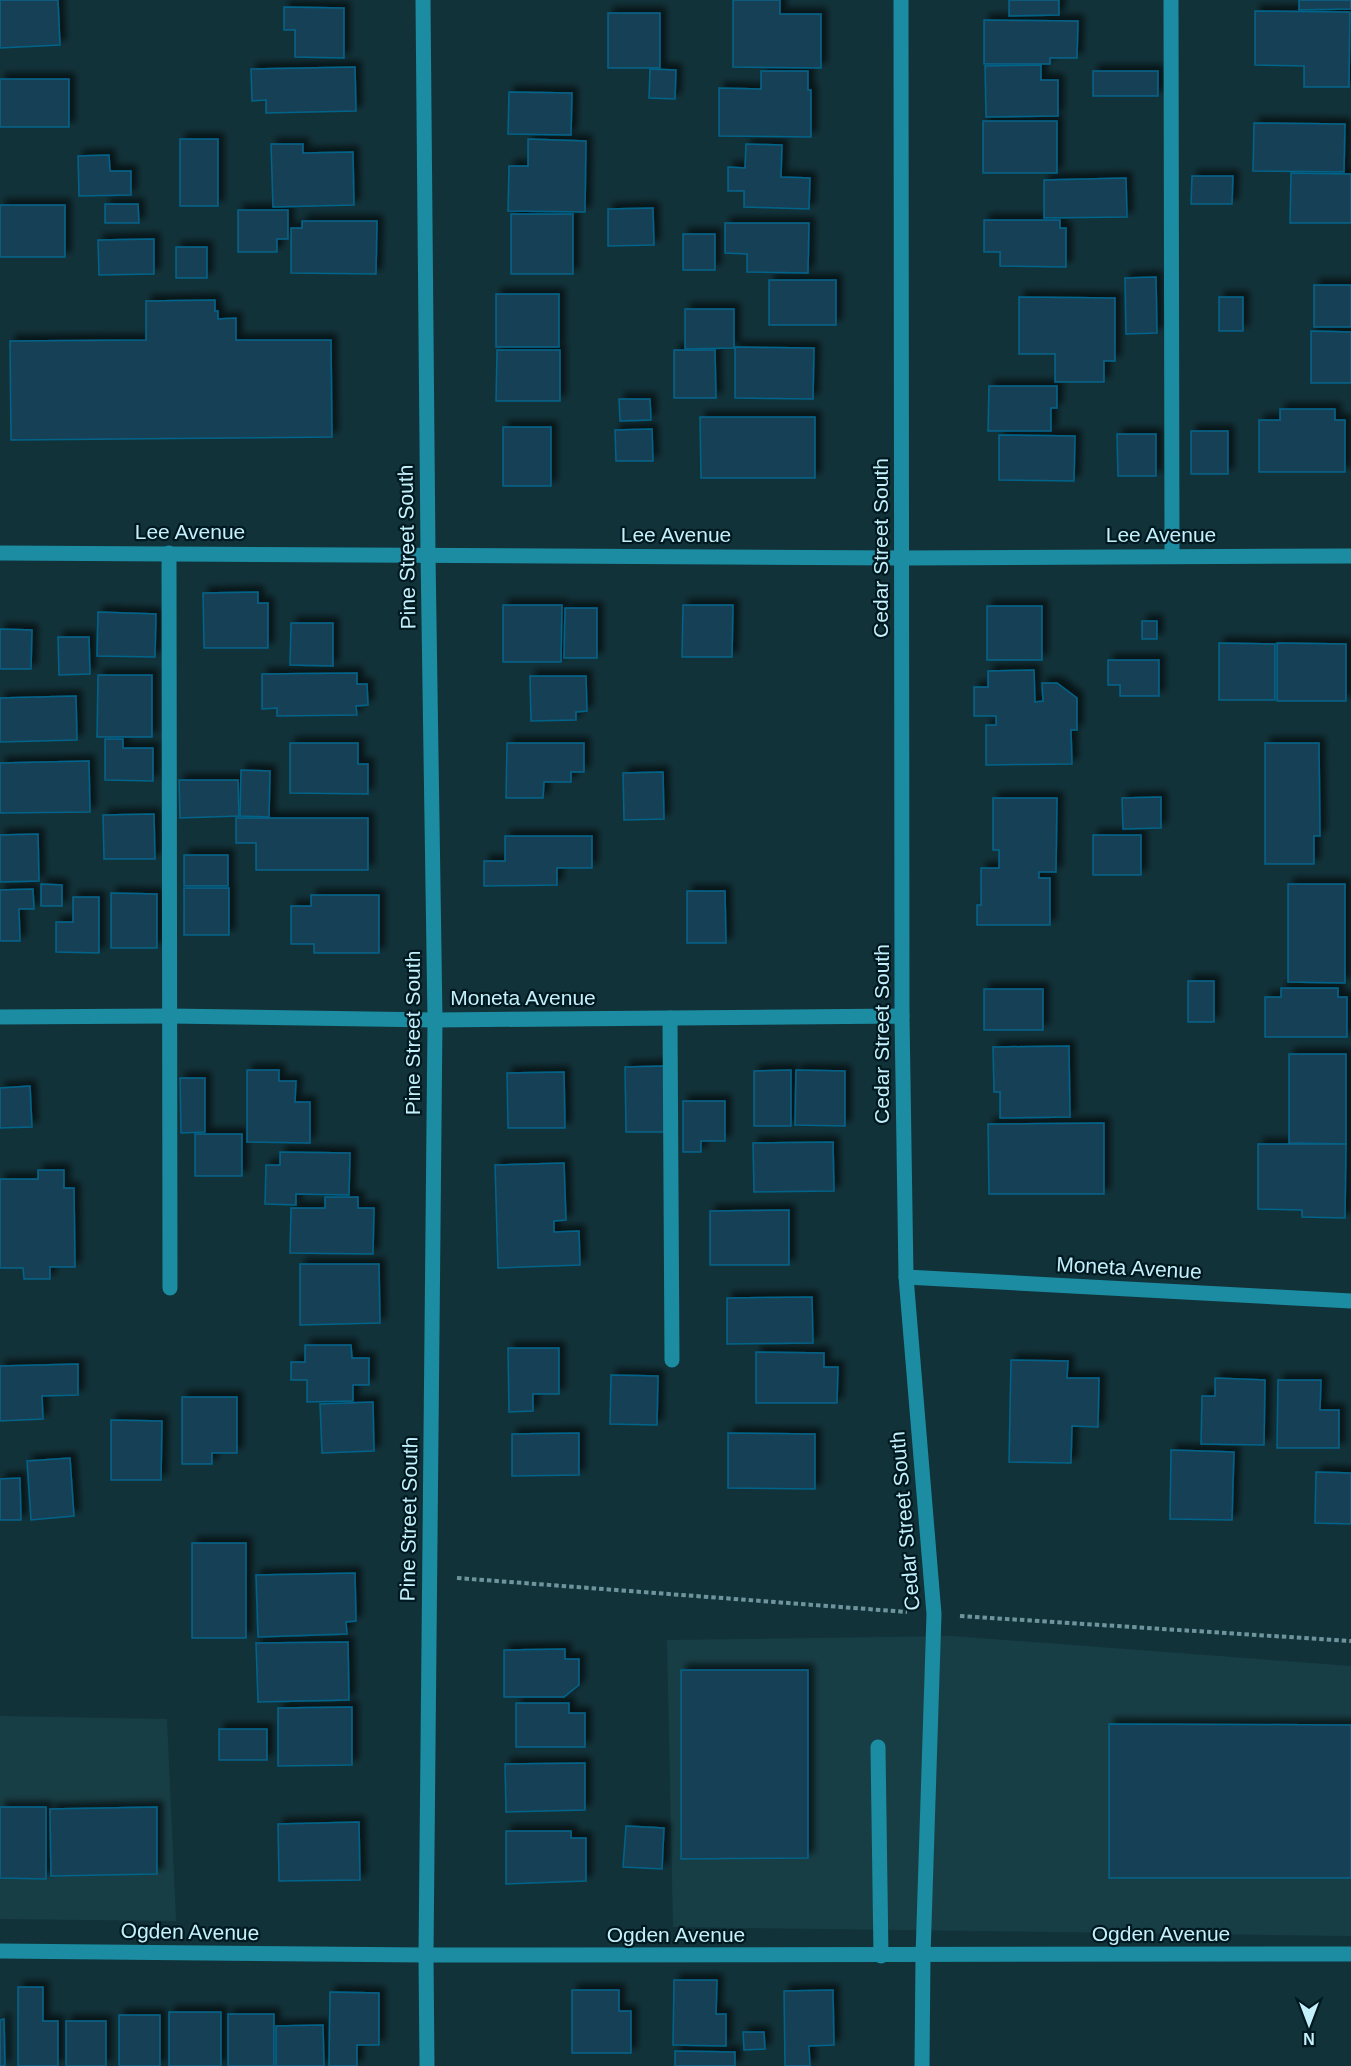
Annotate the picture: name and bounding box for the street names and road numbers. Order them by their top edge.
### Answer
street label: Cedar Street South [869,458,892,638]
street label: Pine Street South [394,465,419,630]
street label: Lee Avenue [135,520,245,543]
street label: Lee Avenue [621,523,731,546]
street label: Lee Avenue [1106,523,1216,546]
street label: Cedar Street South [870,944,893,1124]
street label: Pine Street South [401,951,424,1115]
street label: Moneta Avenue [450,986,596,1009]
street label: Moneta Avenue [1056,1252,1202,1283]
street label: Cedar Street South [885,1430,924,1612]
street label: Pine Street South [396,1436,421,1601]
street label: Ogden Avenue [121,1919,259,1944]
street label: Ogden Avenue [1092,1922,1230,1945]
street label: Ogden Avenue [607,1923,745,1946]

